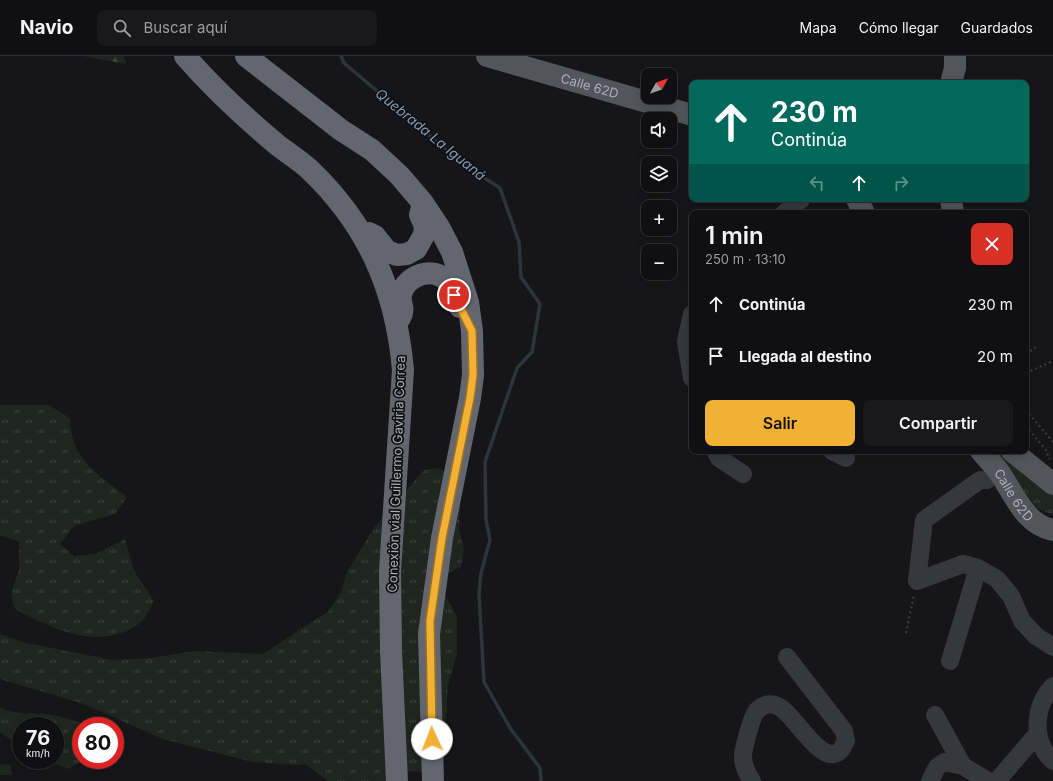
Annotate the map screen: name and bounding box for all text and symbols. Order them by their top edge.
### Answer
search box [97,10,377,46]
text: Navio [20,16,73,39]
icon: search [111,17,133,39]
text: Buscar aquí [143,18,227,37]
text: Mapa [800,19,837,36]
text: Cómo llegar [859,19,939,36]
text: Guardados [961,19,1033,36]
north arrow [641,68,677,104]
map controls [641,68,677,280]
street label: Calle 62D [559,70,621,102]
water label: Quebrada La Iguaná [372,84,490,184]
text: 230 m [771,95,858,129]
icon: ahead [705,96,757,148]
button: sound [641,112,677,148]
text: Continúa [771,129,847,150]
button: layers [641,156,677,192]
icon: left [806,172,828,194]
icon: ahead [848,172,870,194]
icon: right [890,172,912,194]
button: + [641,200,677,236]
text: 1 min [705,221,764,250]
button: close [971,223,1013,265]
button: − [641,244,677,280]
text: 250 m · 13:10 [705,251,786,267]
pin [437,278,471,312]
icon: arrive [443,284,465,306]
icon: ahead [705,293,727,315]
text: Continúa [739,295,806,314]
text: 230 m [968,295,1013,314]
icon: arrive [705,345,727,367]
text: Llegada al destino [739,347,872,366]
text: 20 m [977,347,1013,366]
street label: Conexión vial Guillermo Gaviria Correa [384,355,408,593]
button: Salir [705,400,855,446]
button: Compartir [863,400,1013,446]
street label: Calle 62D [991,465,1037,525]
speed limit sign: 80 [72,717,124,769]
position arrow [411,718,453,760]
text: 76 [26,726,50,750]
text: km/h [26,747,50,759]

